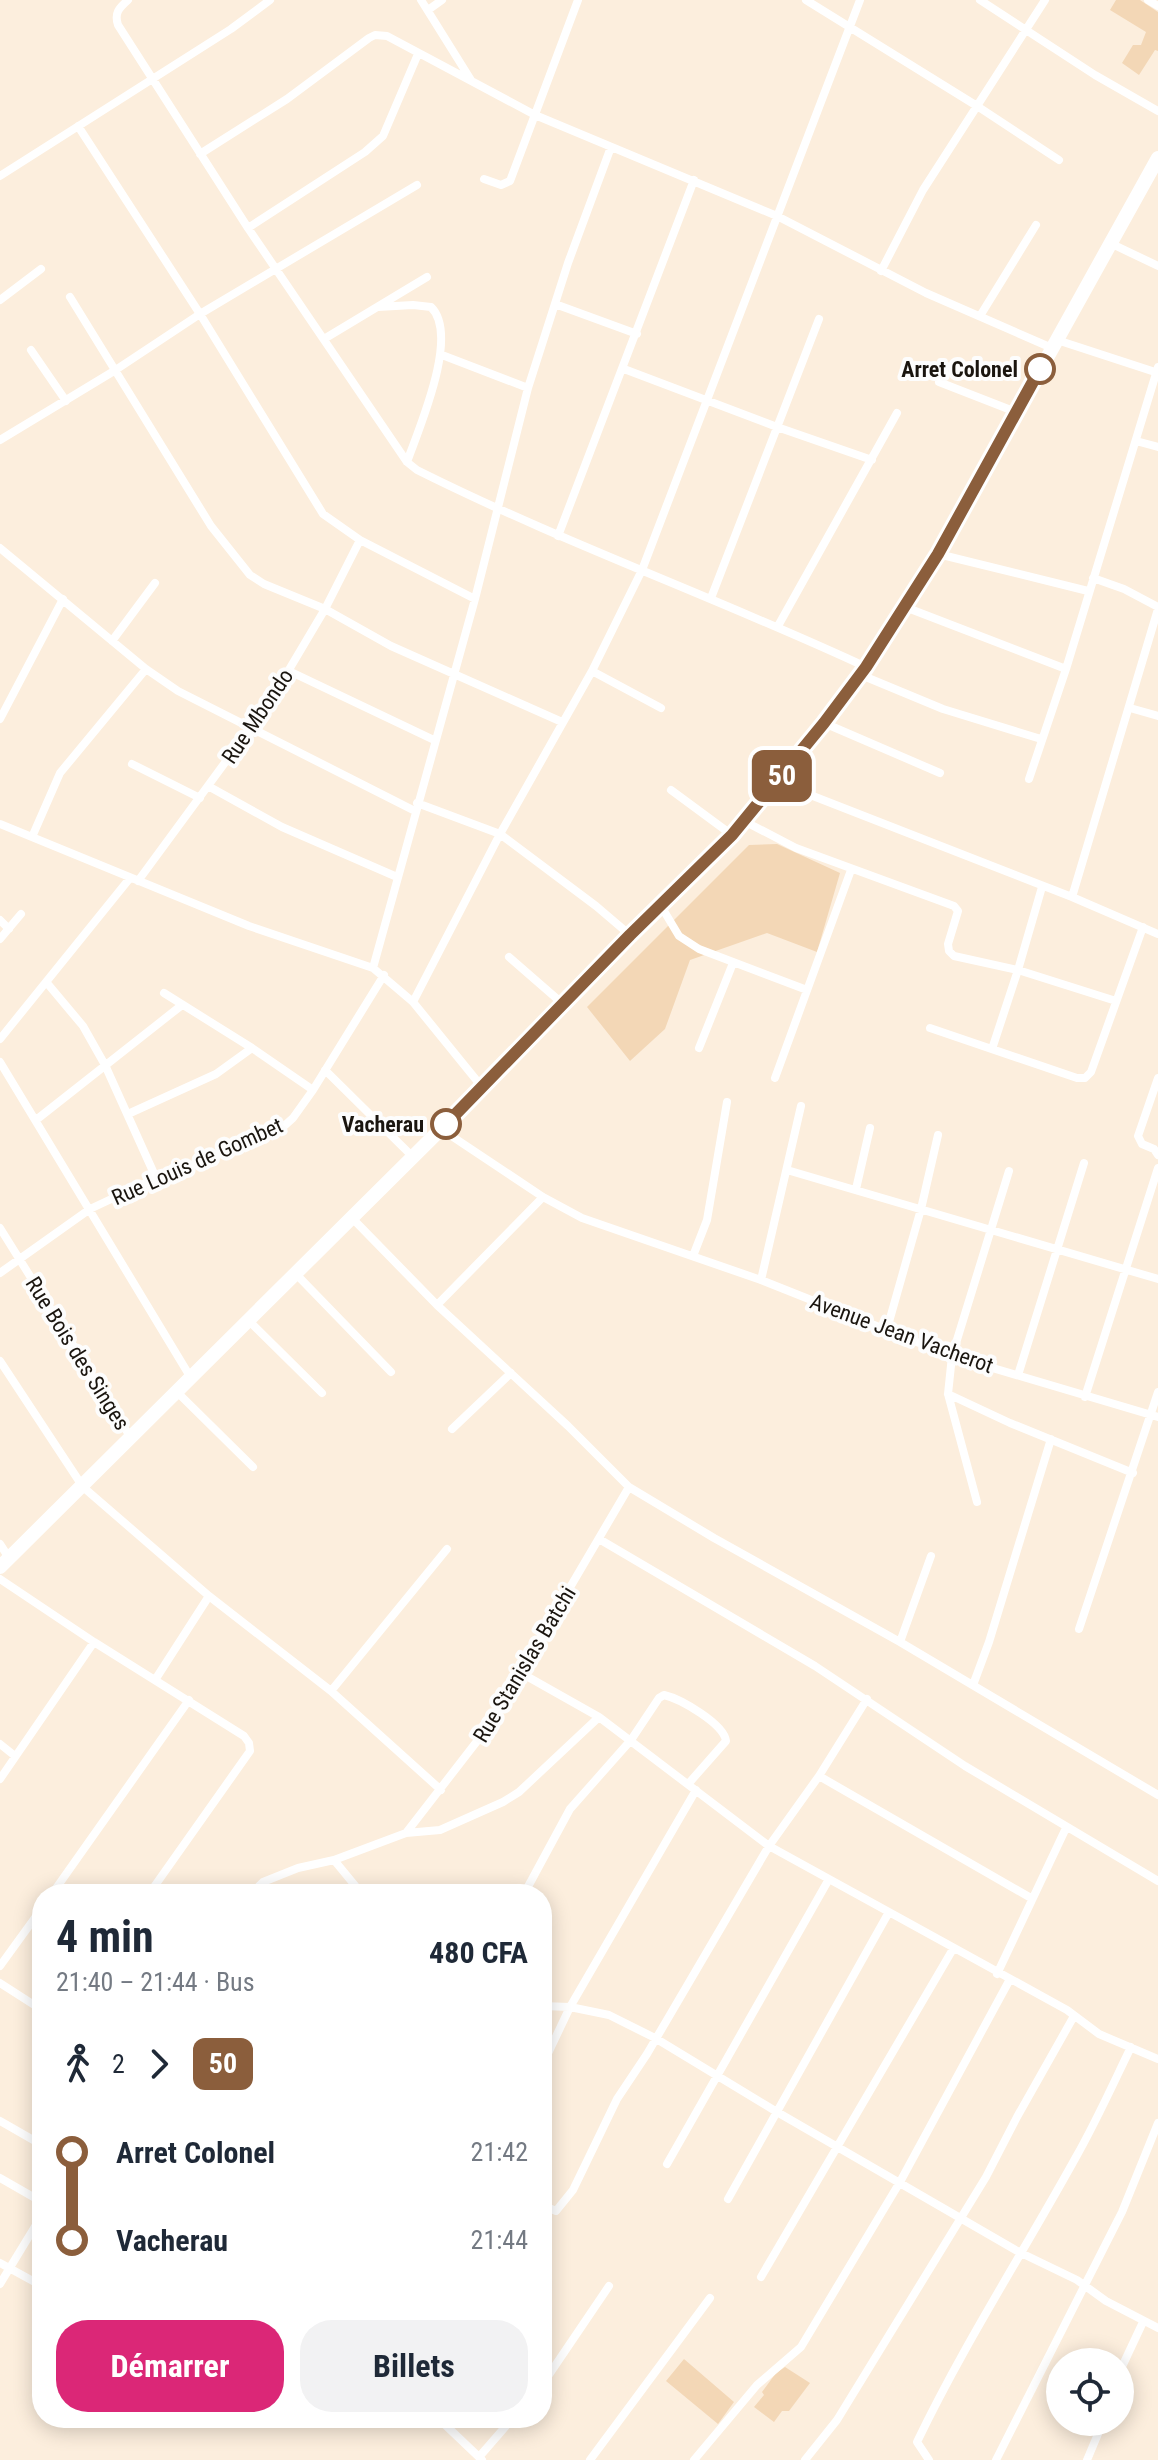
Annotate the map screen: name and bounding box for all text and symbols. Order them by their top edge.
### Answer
marker: Arret Colonel [1025,354,1055,384]
place label: Arret Colonel [901,357,1018,382]
street label: Rue Mbondo [217,664,298,768]
line badge: 50 [746,750,818,802]
text: 50 [768,759,796,792]
marker: Vacherau [431,1109,461,1139]
place label: Vacherau [342,1112,424,1137]
street label: Rue Louis de Gombet [108,1113,287,1210]
street label: Rue Bois des Singes [20,1272,135,1434]
street label: Avenue Jean Vacherot [807,1289,997,1378]
street label: Rue Stanislas Batchi [468,1582,581,1747]
text: 4 min [56,1911,154,1963]
text: 480 CFA [429,1935,528,1970]
text: 21:40 – 21:44 · Bus [56,1967,255,1997]
icon: walk [56,2042,100,2086]
icon: forward [137,2042,181,2086]
text: 50 [209,2047,237,2080]
text: 2 [112,2049,125,2079]
text: Arret Colonel [116,2135,275,2170]
text: 21:42 [471,2137,528,2167]
text: Vacherau [116,2223,228,2258]
text: 21:44 [471,2225,528,2255]
button: Démarrer [56,2320,284,2412]
button: Billets [300,2320,528,2412]
map controls [1046,2348,1134,2436]
button: locate [1046,2348,1134,2436]

